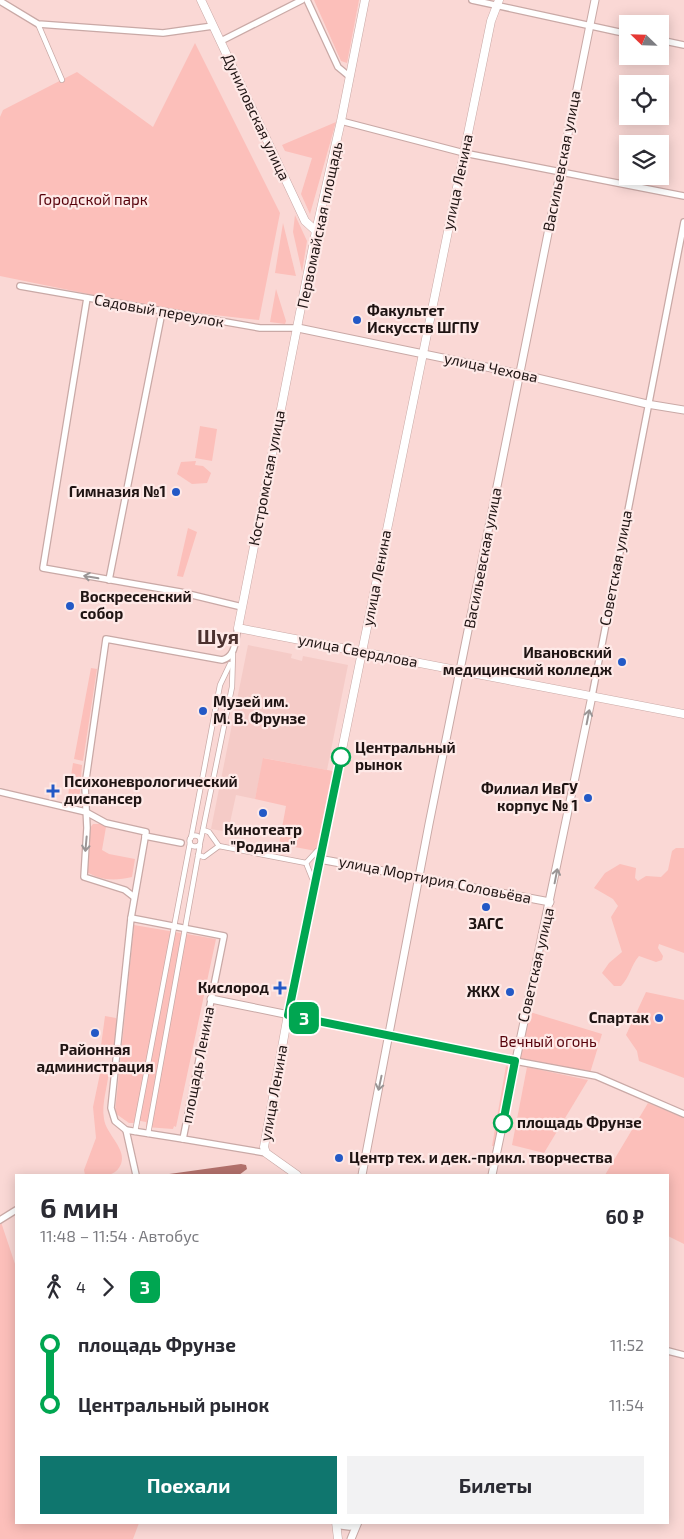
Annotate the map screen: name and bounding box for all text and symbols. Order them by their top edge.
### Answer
north arrow [619,15,669,65]
map controls [619,15,669,185]
street label: Дуниловская улица [219,50,294,183]
button: locate [619,75,669,125]
street label: Васильевская улица [539,89,585,233]
street label: улица Ленина [438,132,477,232]
button: layers [619,135,669,185]
street label: Первомайская площадь [293,139,346,310]
park label: Городской парк [38,190,148,208]
street label: Садовый переулок [93,290,225,331]
place label: Факультет Искусств ШГПУ [367,301,479,336]
marker: Факультет Искусств ШГПУ [351,314,363,326]
street label: улица Чехова [442,348,540,387]
street label: Костромская улица [244,408,289,547]
place label: Гимназия №1 [69,482,166,500]
marker: Гимназия №1 [170,486,182,498]
street label: Васильевская улица [460,486,506,630]
street label: Советская улица [595,508,636,627]
street label: улица Ленина [358,528,395,628]
one-way arrow [83,571,99,581]
place label: Воскресенский собор [80,587,192,622]
marker: Воскресенский собор [64,600,76,612]
district label: Шуя [197,624,239,648]
street label: улица Свердлова [297,630,419,671]
place label: Ивановский медицинский колледж [443,643,613,678]
marker: Ивановский медицинский колледж [616,656,628,668]
place label: Музей им. М. В. Фрунзе [213,692,306,727]
marker: Музей им. М. В. Фрунзе [197,705,209,717]
one-way arrow [584,709,593,725]
place label: Центральный рынок [355,738,456,773]
marker: Центральный рынок [331,747,351,767]
place label: Психоневрологический диспансер [64,772,238,807]
place label: Филиал ИвГУ корпус № 1 [481,779,578,814]
marker: Психоневрологический диспансер [46,784,60,798]
marker: Филиал ИвГУ корпус № 1 [582,792,594,804]
marker: Кинотеатр "Родина" [257,807,269,819]
place label: Кинотеатр "Родина" [224,820,302,855]
one-way arrow [81,836,90,852]
street label: улица Мортирия Соловьёва [337,852,533,907]
one-way arrow [551,869,561,885]
marker: ЗАГС [480,901,492,913]
street label: Советская улица [513,906,558,1024]
place label: ЗАГС [468,914,504,932]
place label: Кислород [198,978,270,996]
marker: Кислород [273,981,287,995]
place label: ЖКХ [467,982,500,1000]
marker: ЖКХ [504,986,516,998]
line badge: 3 [288,1002,320,1034]
street label: площадь Ленина [177,1005,217,1125]
text: 3 [299,1007,309,1029]
place label: Спартак [589,1008,650,1026]
marker: Спартак [653,1012,665,1024]
marker: Районная администрация [89,1027,101,1039]
park label: Вечный огонь [499,1032,597,1050]
place label: Районная администрация [36,1040,154,1075]
street label: улица Ленина [256,1043,291,1143]
one-way arrow [375,1074,385,1090]
marker: площадь Фрунзе [493,1113,513,1133]
place label: площадь Фрунзе [517,1113,642,1131]
place label: Центр тех. и дек.-прикл. творчества [349,1148,613,1166]
marker: Центр тех. и дек.-прикл. творчества [333,1152,345,1164]
text: 6 мин [40,1190,119,1224]
text: 60 ₽ [605,1205,644,1228]
text: 11:48 – 11:54 · Автобус [40,1226,199,1245]
icon: walk [40,1273,68,1301]
icon: forward [94,1273,122,1301]
text: 3 [140,1276,150,1298]
text: 4 [76,1277,86,1296]
text: площадь Фрунзе [78,1333,236,1356]
text: 11:52 [610,1335,644,1354]
text: Центральный рынок [78,1393,269,1416]
text: 11:54 [609,1395,644,1414]
button: Поехали [40,1456,337,1514]
button: Билеты [347,1456,644,1514]

